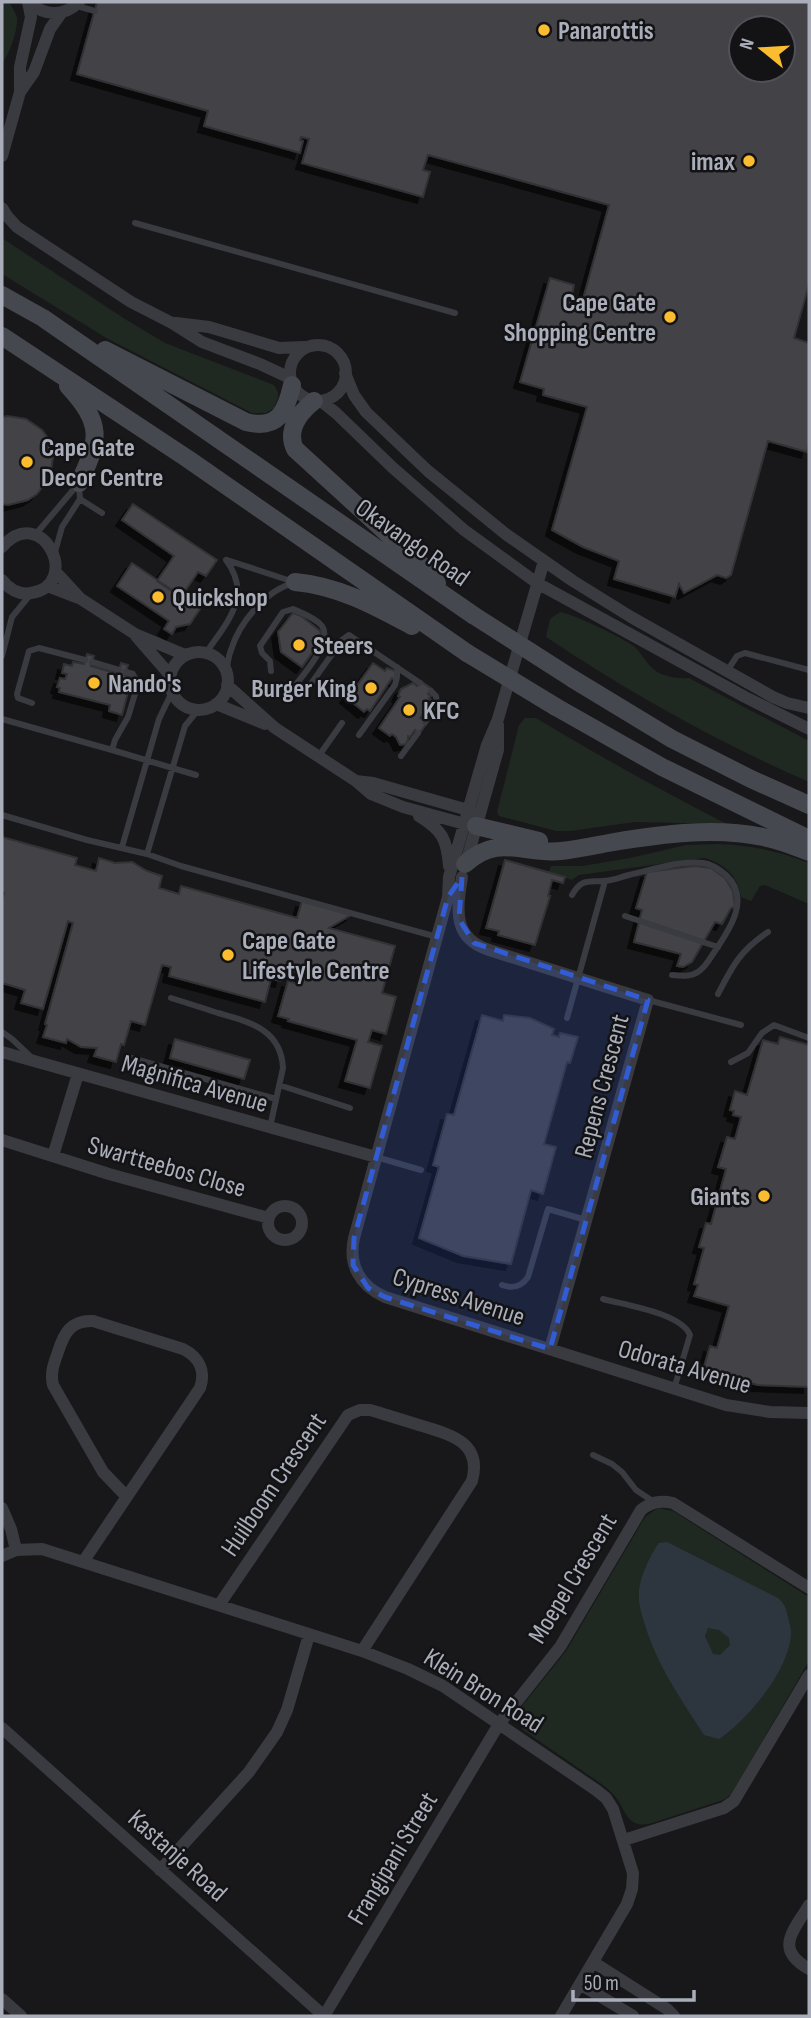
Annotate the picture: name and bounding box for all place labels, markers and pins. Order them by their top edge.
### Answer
place label: Panarottis [558,16,654,47]
marker: Panarottis [536,22,552,38]
place label: imax [691,147,735,178]
marker: imax [741,153,757,169]
place label: Cape Gate Shopping Centre [504,288,656,349]
marker: Cape Gate Shopping Centre [662,309,678,325]
place label: Cape Gate Decor Centre [41,433,163,494]
marker: Cape Gate Decor Centre [19,454,35,470]
place label: Quickshop [172,583,268,614]
marker: Quickshop [150,589,166,605]
place label: Steers [313,631,373,662]
marker: Steers [291,637,307,653]
place label: Nando's [108,669,181,700]
place label: Burger King [251,674,357,705]
marker: Nando's [86,675,102,691]
marker: Burger King [363,680,379,696]
place label: KFC [423,696,460,727]
marker: KFC [401,702,417,718]
place label: Cape Gate Lifestyle Centre [242,926,390,987]
marker: Cape Gate Lifestyle Centre [220,947,236,963]
place label: Giants [690,1182,750,1213]
marker: Giants [756,1188,772,1204]

